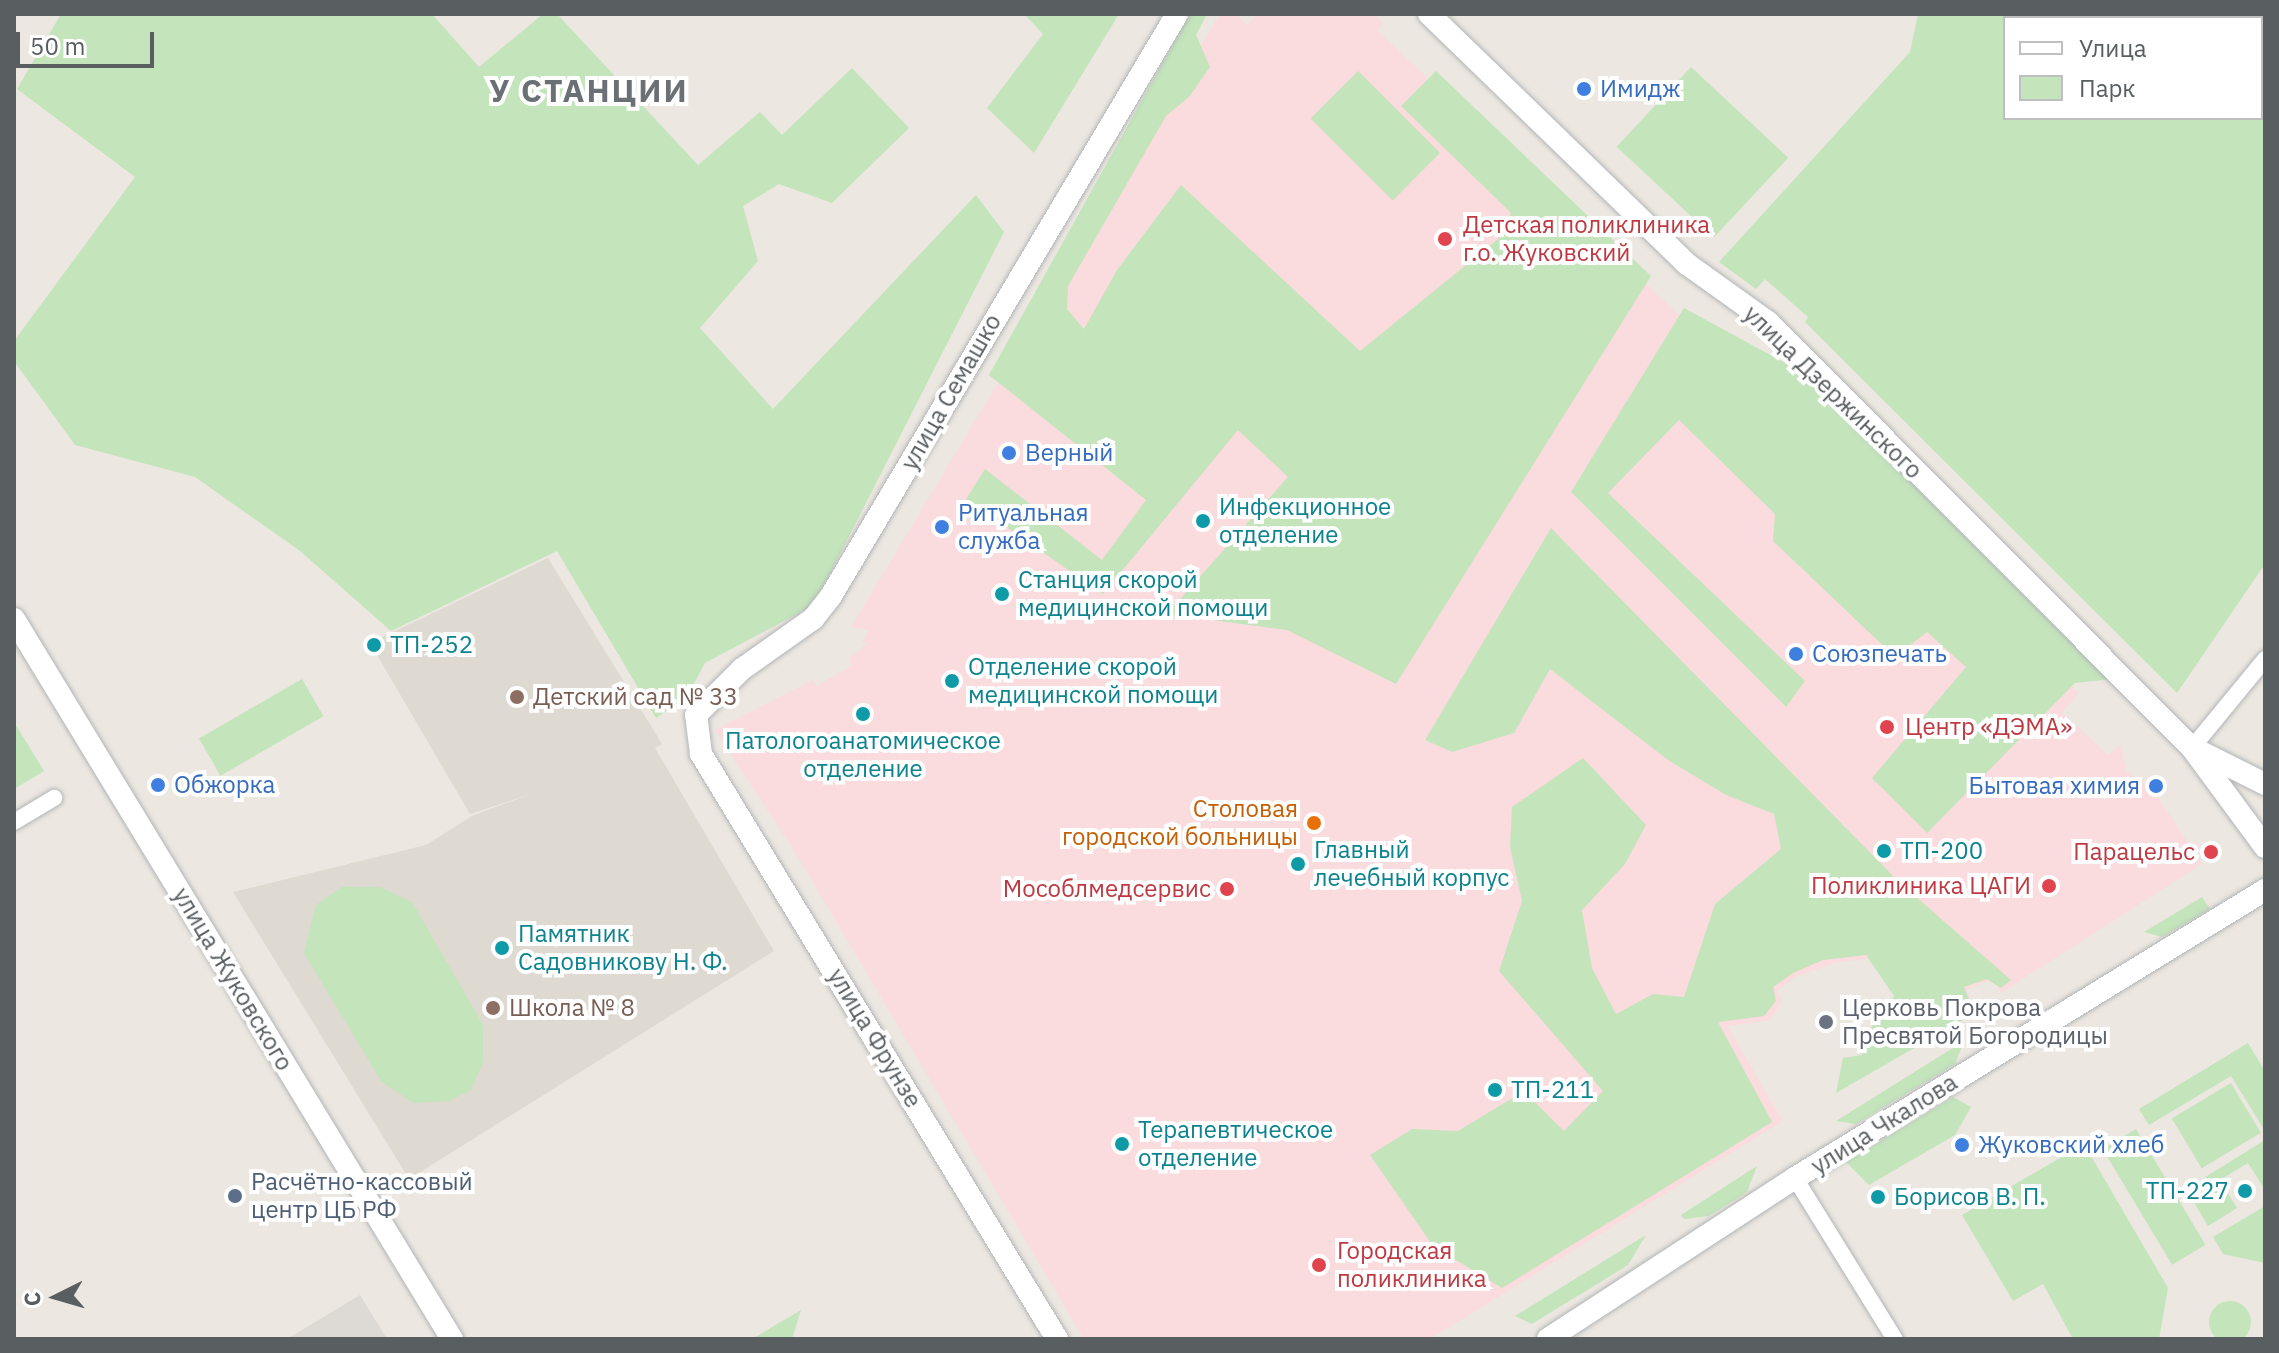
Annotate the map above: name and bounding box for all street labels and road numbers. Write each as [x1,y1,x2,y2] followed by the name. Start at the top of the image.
[1738,299,1928,485] street label: улица Дзержинского
[895,309,1007,475] street label: улица Семашко
[167,882,299,1076] street label: улица Жуковского
[822,963,928,1113] street label: улица Фрунзе
[1806,1068,1962,1180] street label: улица Чкалова

